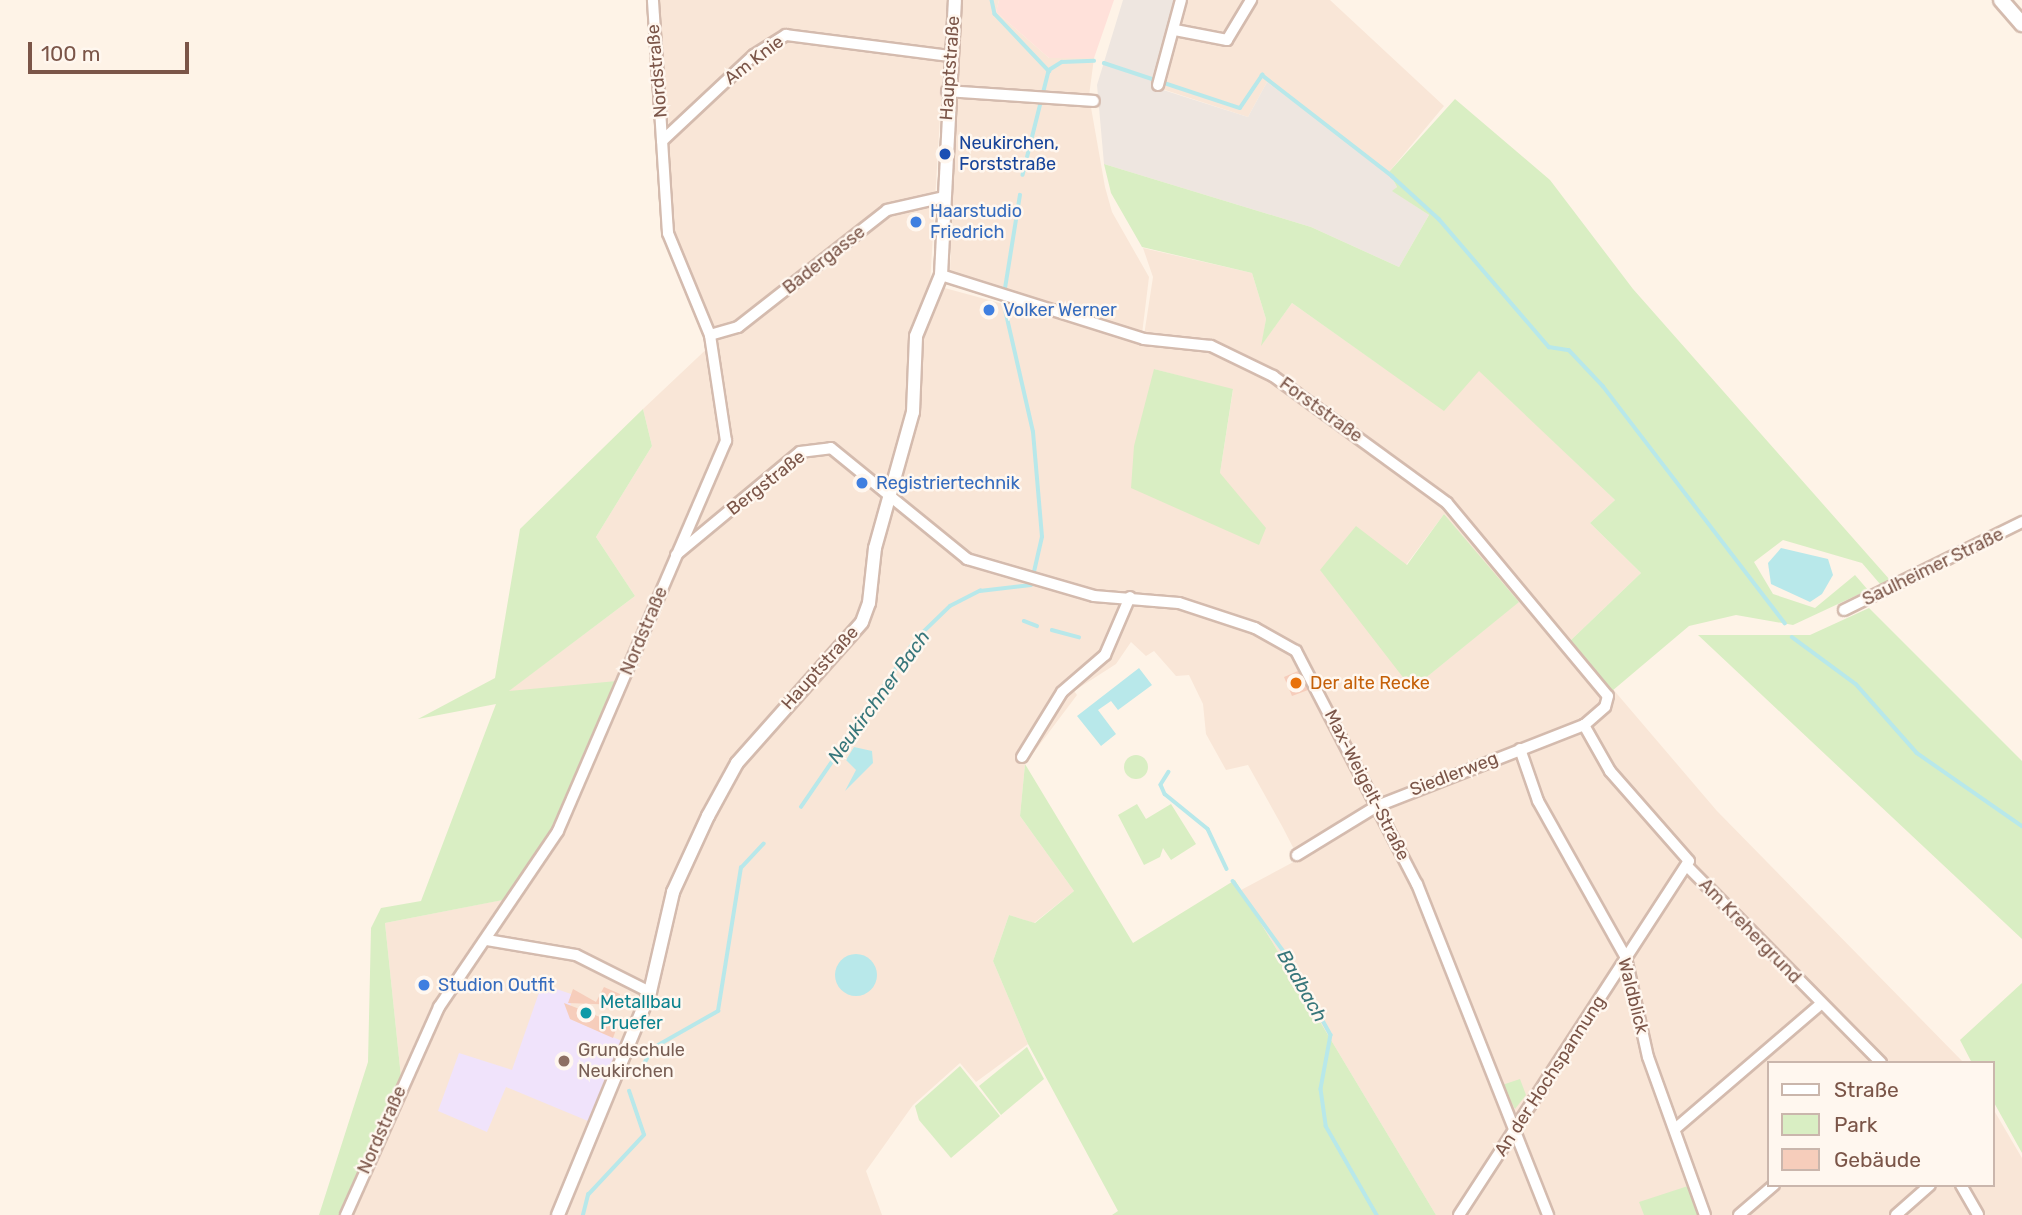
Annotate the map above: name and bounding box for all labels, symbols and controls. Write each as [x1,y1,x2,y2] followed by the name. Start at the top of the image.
[936,15,964,121] street label: Hauptstraße
[642,23,672,119] street label: Nordstraße
[32,28,192,72] scale bar
[720,31,788,89] street label: Am Knie
[41,41,100,66] text: 100 m
[959,133,1059,176] place label: Neukirchen, Forststraße
[937,146,953,162] marker: Neukirchen, Forststraße
[930,201,1022,244] place label: Haarstudio Friedrich
[908,214,924,230] marker: Haarstudio Friedrich
[779,221,869,299] street label: Badergasse
[1003,299,1118,321] place label: Volker Werner
[981,302,997,318] marker: Volker Werner
[1275,373,1367,447] street label: Forststraße
[723,446,809,520] street label: Bergstraße
[876,472,1020,494] place label: Registriertechnik
[854,475,870,491] marker: Registriertechnik
[1859,523,2007,611] street label: Saulheimer Straße
[616,584,672,678] street label: Nordstraße
[777,622,863,714] street label: Hauptstraße
[823,626,935,768] water label: Neukirchner Bach
[1310,672,1430,694] place label: Der alte Recke
[1288,675,1304,691] marker: Der alte Recke
[1320,706,1414,864] street label: Max-Weigelt-Straße
[1407,747,1501,801] street label: Siedlerweg
[1694,874,1806,988] street label: Am Krehergrund
[1272,946,1332,1026] water label: Badbach
[1613,956,1653,1036] street label: Waldblick
[438,974,555,996] place label: Studion Outfit
[416,977,432,993] marker: Studion Outfit
[1490,991,1610,1161] street label: An der Hochspannung
[600,992,682,1034] place label: Metallbau Pruefer
[578,1005,594,1021] marker: Metallbau Pruefer
[578,1040,685,1082] place label: Grundschule Neukirchen
[556,1053,572,1069] marker: Grundschule Neukirchen
[1766,1061,1994,1187] legend
[1834,1077,1899,1102] text: Straße
[353,1083,411,1177] street label: Nordstraße
[1834,1112,1878,1137] text: Park
[1834,1147,1921,1172] text: Gebäude

